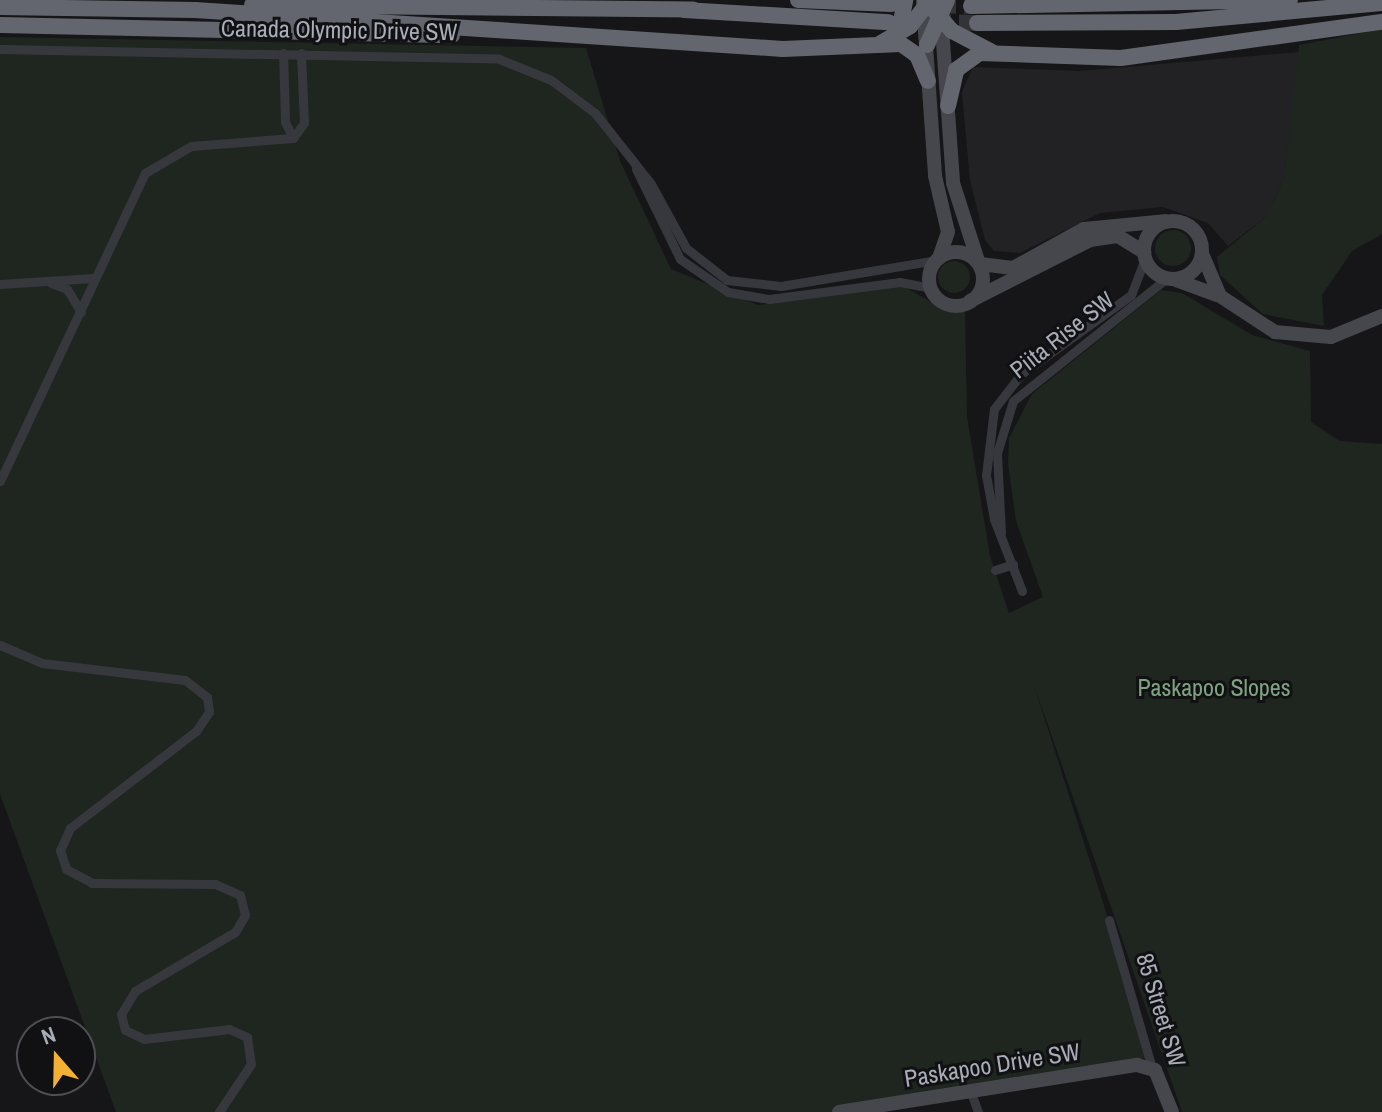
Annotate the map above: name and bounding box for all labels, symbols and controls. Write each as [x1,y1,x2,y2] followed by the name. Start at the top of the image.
[221,14,457,46] street label: Canada Olympic Drive SW
[1004,286,1120,384] street label: Piita Rise SW
[1137,674,1291,702] park label: Paskapoo Slopes
[1130,950,1192,1070] street label: 85 Street SW
[16,1016,96,1096] north arrow
[37,1019,60,1052] text: N
[902,1037,1082,1093] street label: Paskapoo Drive SW

